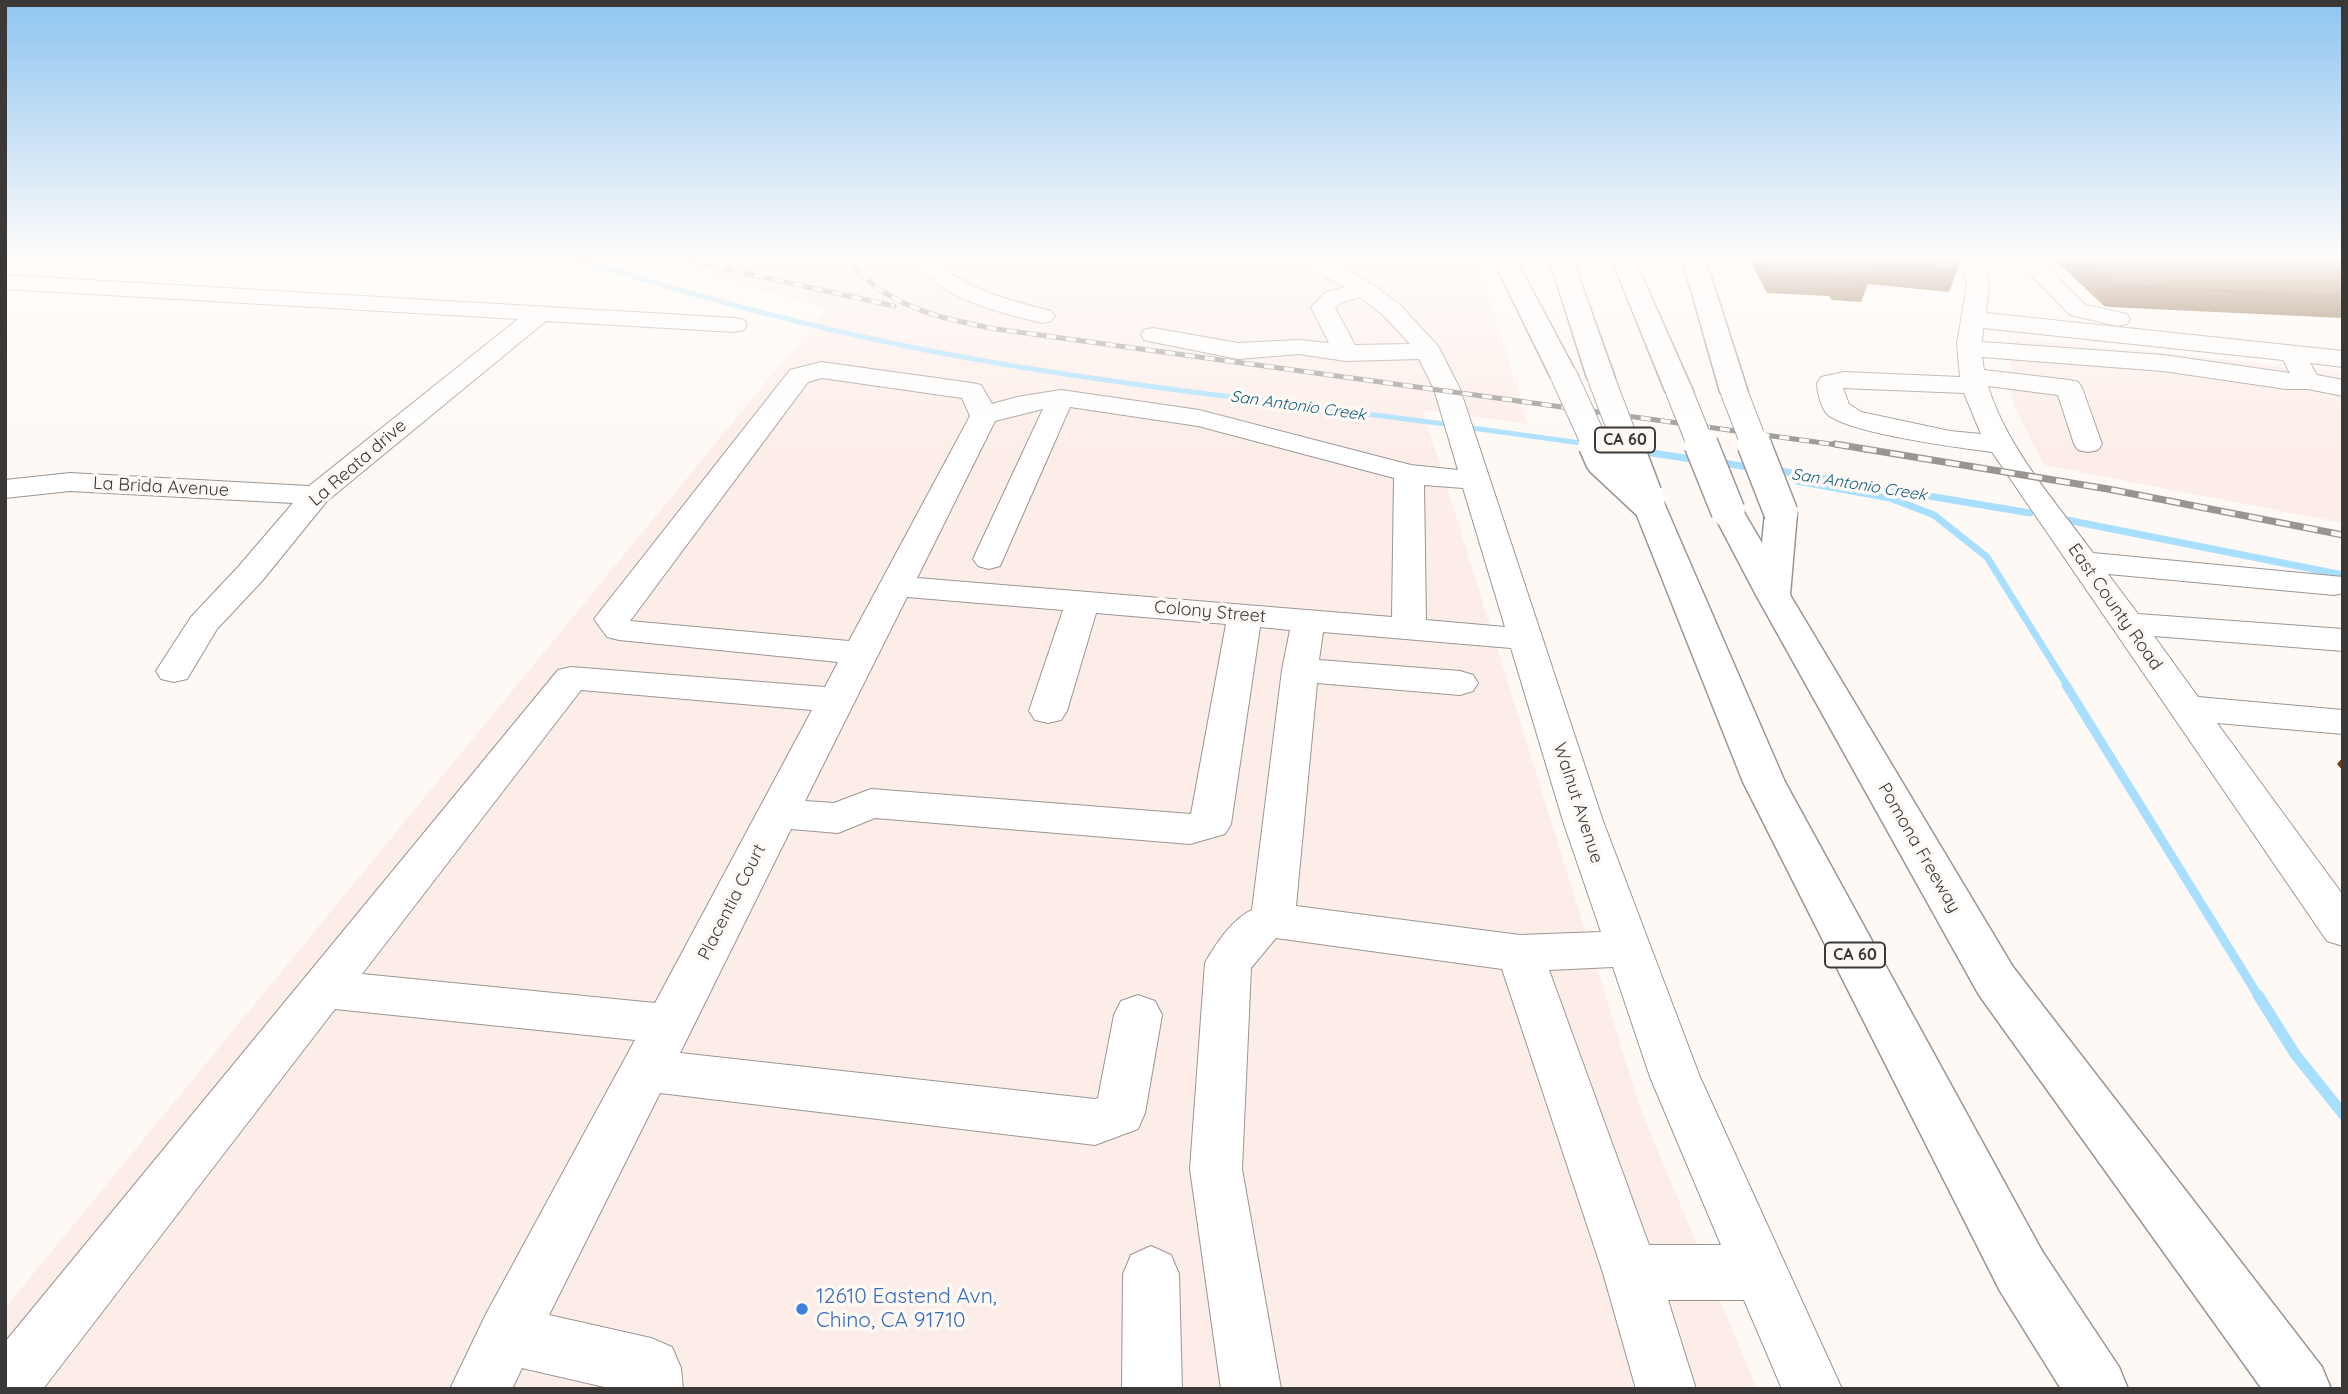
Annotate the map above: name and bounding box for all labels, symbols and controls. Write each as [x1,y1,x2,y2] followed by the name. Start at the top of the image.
[1229,387,1367,425] water label: San Antonio Creek
[305,415,411,511] street label: La Reata drive
[1595,428,1655,452] road number: CA 60
[1790,465,1928,505] water label: San Antonio Creek
[92,473,230,501] street label: La Brida Avenue
[2063,539,2167,675] street label: East County Road
[1153,596,1267,628] street label: Colony Street
[1548,740,1608,866] street label: Walnut Avenue
[1873,779,1965,917] street label: Pomona Freeway
[693,840,771,964] street label: Placentia Court
[1825,942,1885,967] road number: CA 60
[816,1284,997,1334] place label: 12610 Eastend Avn, Chino, CA 91710
[794,1301,810,1317] marker: 12610 Eastend Avn, Chino, CA 91710

